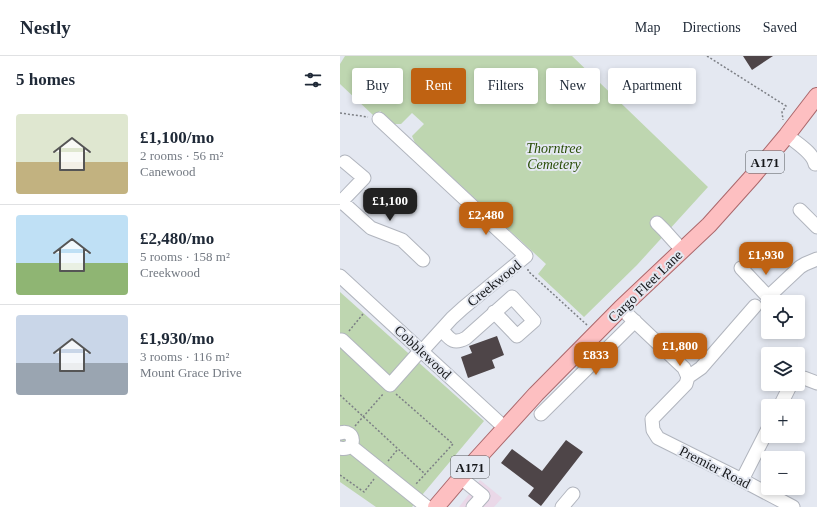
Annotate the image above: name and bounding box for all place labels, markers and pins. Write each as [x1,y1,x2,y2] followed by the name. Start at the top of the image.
[357,188,423,222] pin: £1,100
[453,202,519,236] pin: £2,480
[733,242,799,276] pin: £1,930
[647,333,713,367] pin: £1,800
[572,342,620,376] pin: £833

